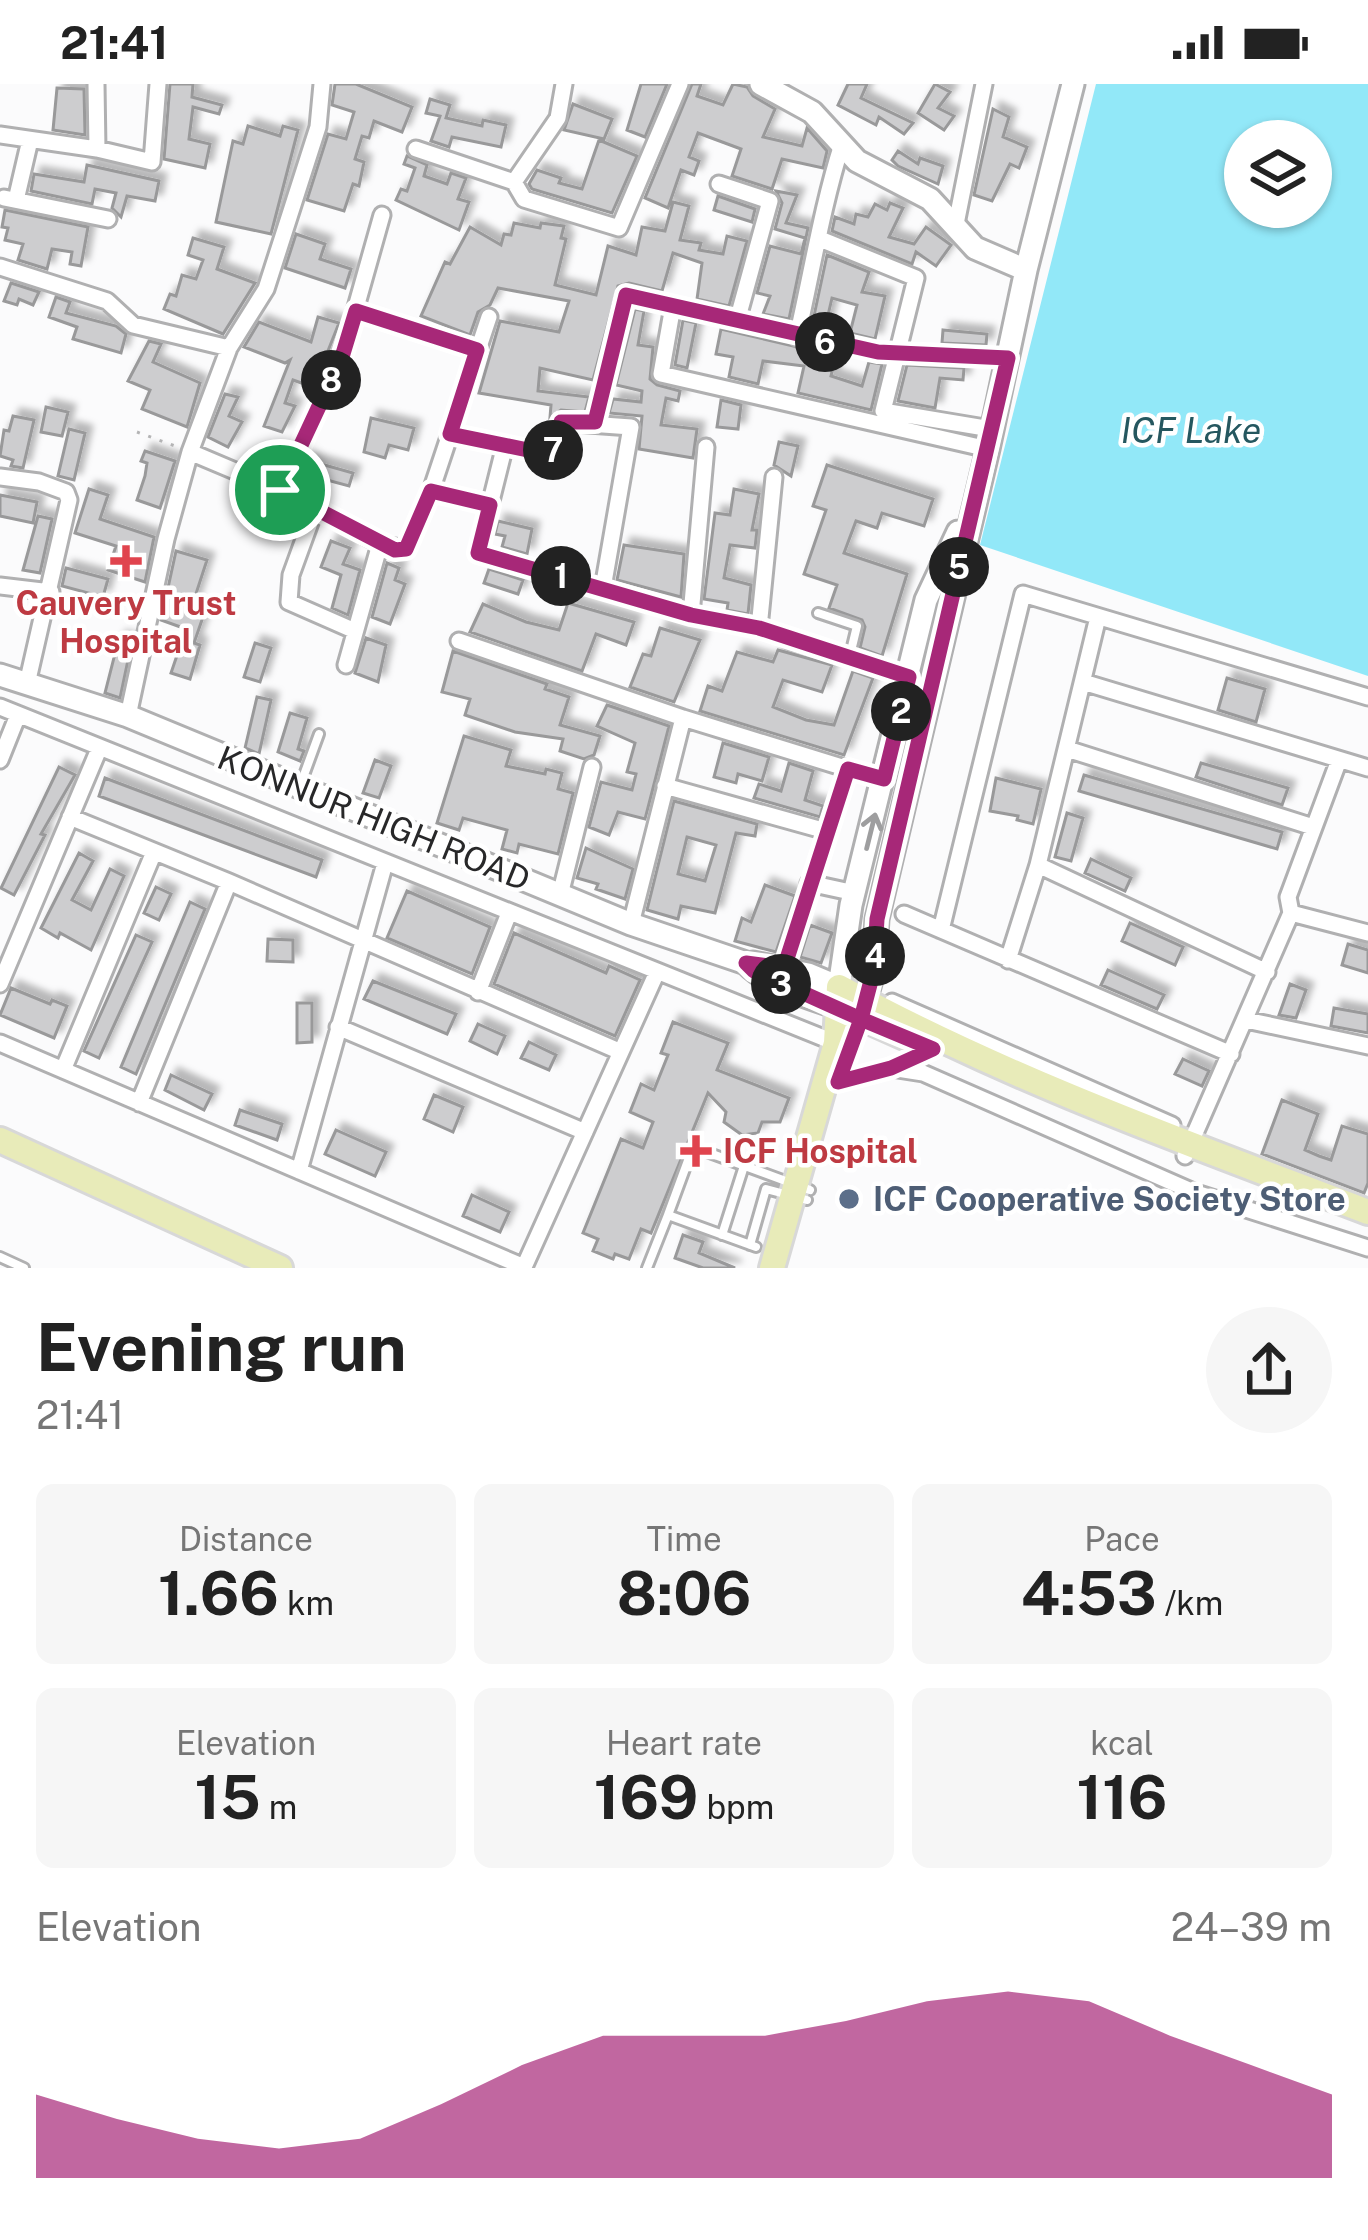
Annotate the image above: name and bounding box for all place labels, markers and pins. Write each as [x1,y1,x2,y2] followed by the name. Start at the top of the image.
[795,312,855,372] pin: 6
[301,350,361,410] pin: 8
[523,420,583,480] pin: 7
[229,439,331,541] pin
[929,537,989,597] pin: 5
[110,545,142,577] marker: Cauvery Trust Hospital
[531,546,591,606] pin: 1
[15,584,237,660] place label: Cauvery Trust Hospital
[871,681,931,741] pin: 2
[845,926,905,986] pin: 4
[751,954,811,1014] pin: 3
[723,1132,918,1170] place label: ICF Hospital
[680,1135,712,1167] marker: ICF Hospital
[873,1180,1346,1218] place label: ICF Cooperative Society Store
[836,1186,862,1212] marker: ICF Cooperative Society Store

